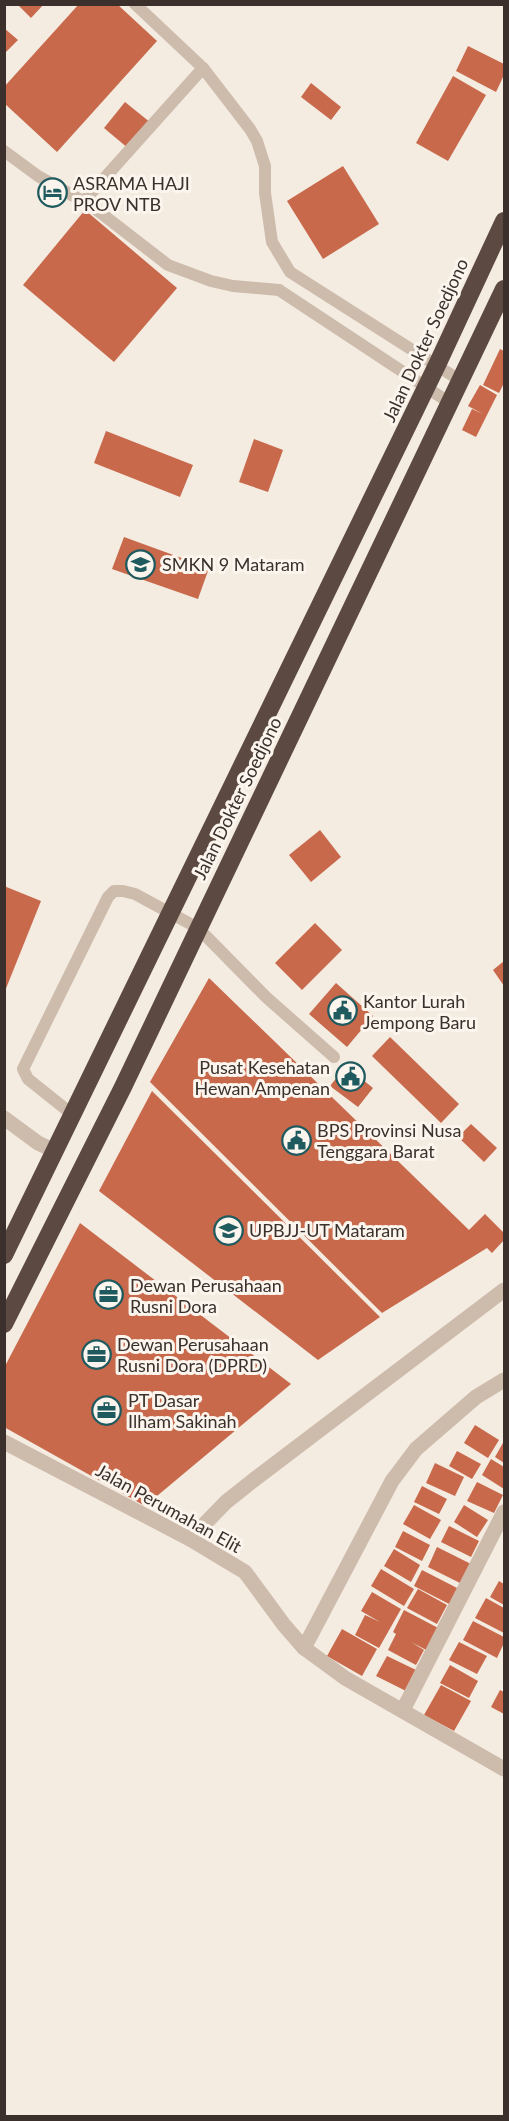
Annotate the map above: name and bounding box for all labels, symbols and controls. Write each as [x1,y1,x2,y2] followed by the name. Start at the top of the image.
[73,172,190,215] place label: ASRAMA HAJI PROV NTB
[36,177,68,209] hotel icon: ASRAMA HAJI PROV NTB
[377,255,473,425] street label: Jalan Dokter Soedjono
[125,548,157,580] school or university icon: SMKN 9 Mataram
[162,553,305,575] place label: SMKN 9 Mataram
[188,713,286,883] street label: Jalan Dokter Soedjono
[363,990,476,1033] place label: Kantor Lurah Jempong Baru
[326,995,358,1027] public building icon: Kantor Lurah Jempong Baru
[195,1056,330,1099] place label: Pusat Kesehatan Hewan Ampenan
[335,1061,367,1093] public building icon: Pusat Kesehatan Hewan Ampenan
[317,1119,461,1162] place label: BPS Provinsi Nusa Tenggara Barat
[280,1124,312,1156] public building icon: BPS Provinsi Nusa Tenggara Barat
[212,1214,244,1246] school or university icon: UPBJJ-UT Mataram
[249,1219,405,1241] place label: UPBJJ-UT Mataram
[130,1274,282,1317] place label: Dewan Perusahaan Rusni Dora
[93,1279,125,1311] office icon: Dewan Perusahaan Rusni Dora
[117,1333,269,1376] place label: Dewan Perusahaan Rusni Dora (DPRD)
[80,1338,112,1370] office icon: Dewan Perusahaan Rusni Dora (DPRD)
[128,1389,237,1432] place label: PT Dasar Ilham Sakinah
[91,1394,123,1426] office icon: PT Dasar Ilham Sakinah
[92,1459,246,1557] street label: Jalan Perumahan Elit

